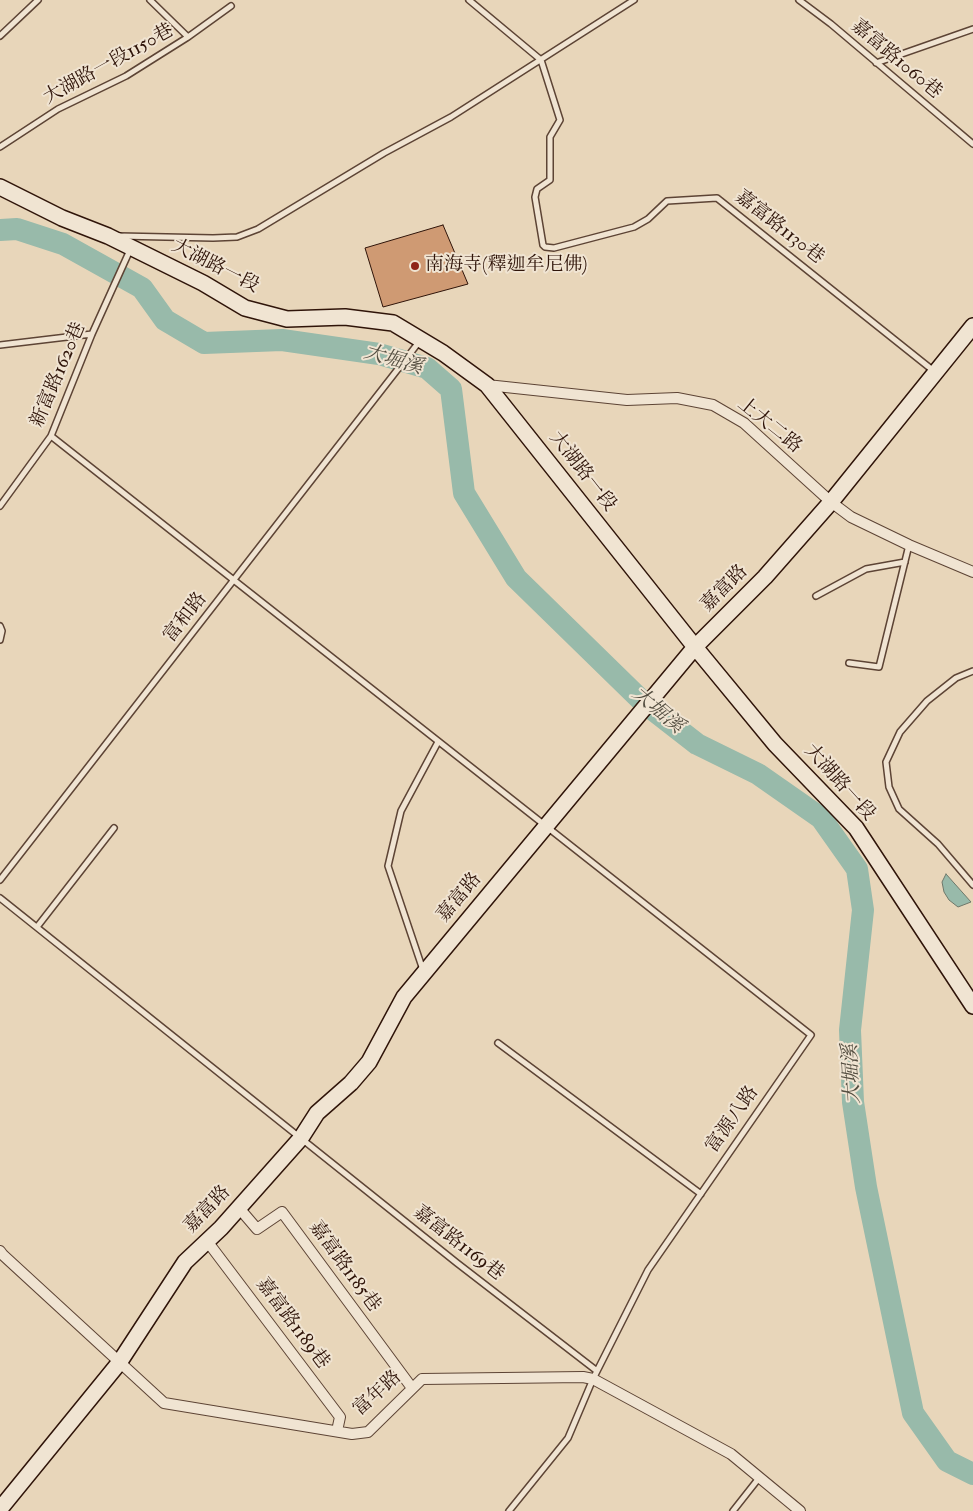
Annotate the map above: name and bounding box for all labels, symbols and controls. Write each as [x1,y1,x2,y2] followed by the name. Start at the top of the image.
[846,15,946,105] street label: 嘉富路1060巷
[40,20,178,110] street label: 大湖路一段1150巷
[730,186,828,270] street label: 嘉富路1130巷
[168,235,262,299] street label: 大湖路一段
[425,255,587,277] place label: 南海寺(釋迦牟尼佛)
[409,260,421,272] marker: 南海寺(釋迦牟尼佛)
[27,319,91,431] street label: 新富路1620巷
[361,341,425,381] water label: 大堀溪
[732,393,806,459] street label: 上大二路
[544,428,620,516] street label: 大湖路一段
[697,561,753,617] street label: 嘉富路
[159,589,213,647] street label: 富和路
[626,683,688,739] water label: 大堀溪
[799,740,879,826] street label: 大湖路一段
[433,869,487,927] street label: 嘉富路
[839,1043,867,1105] water label: 大堀溪
[702,1082,764,1158] street label: 富源八路
[180,1182,236,1238] street label: 嘉富路
[408,1202,508,1286] street label: 嘉富路1169巷
[303,1217,385,1317] street label: 嘉富路1185巷
[250,1274,334,1374] street label: 嘉富路1189巷
[349,1366,407,1422] street label: 富年路

